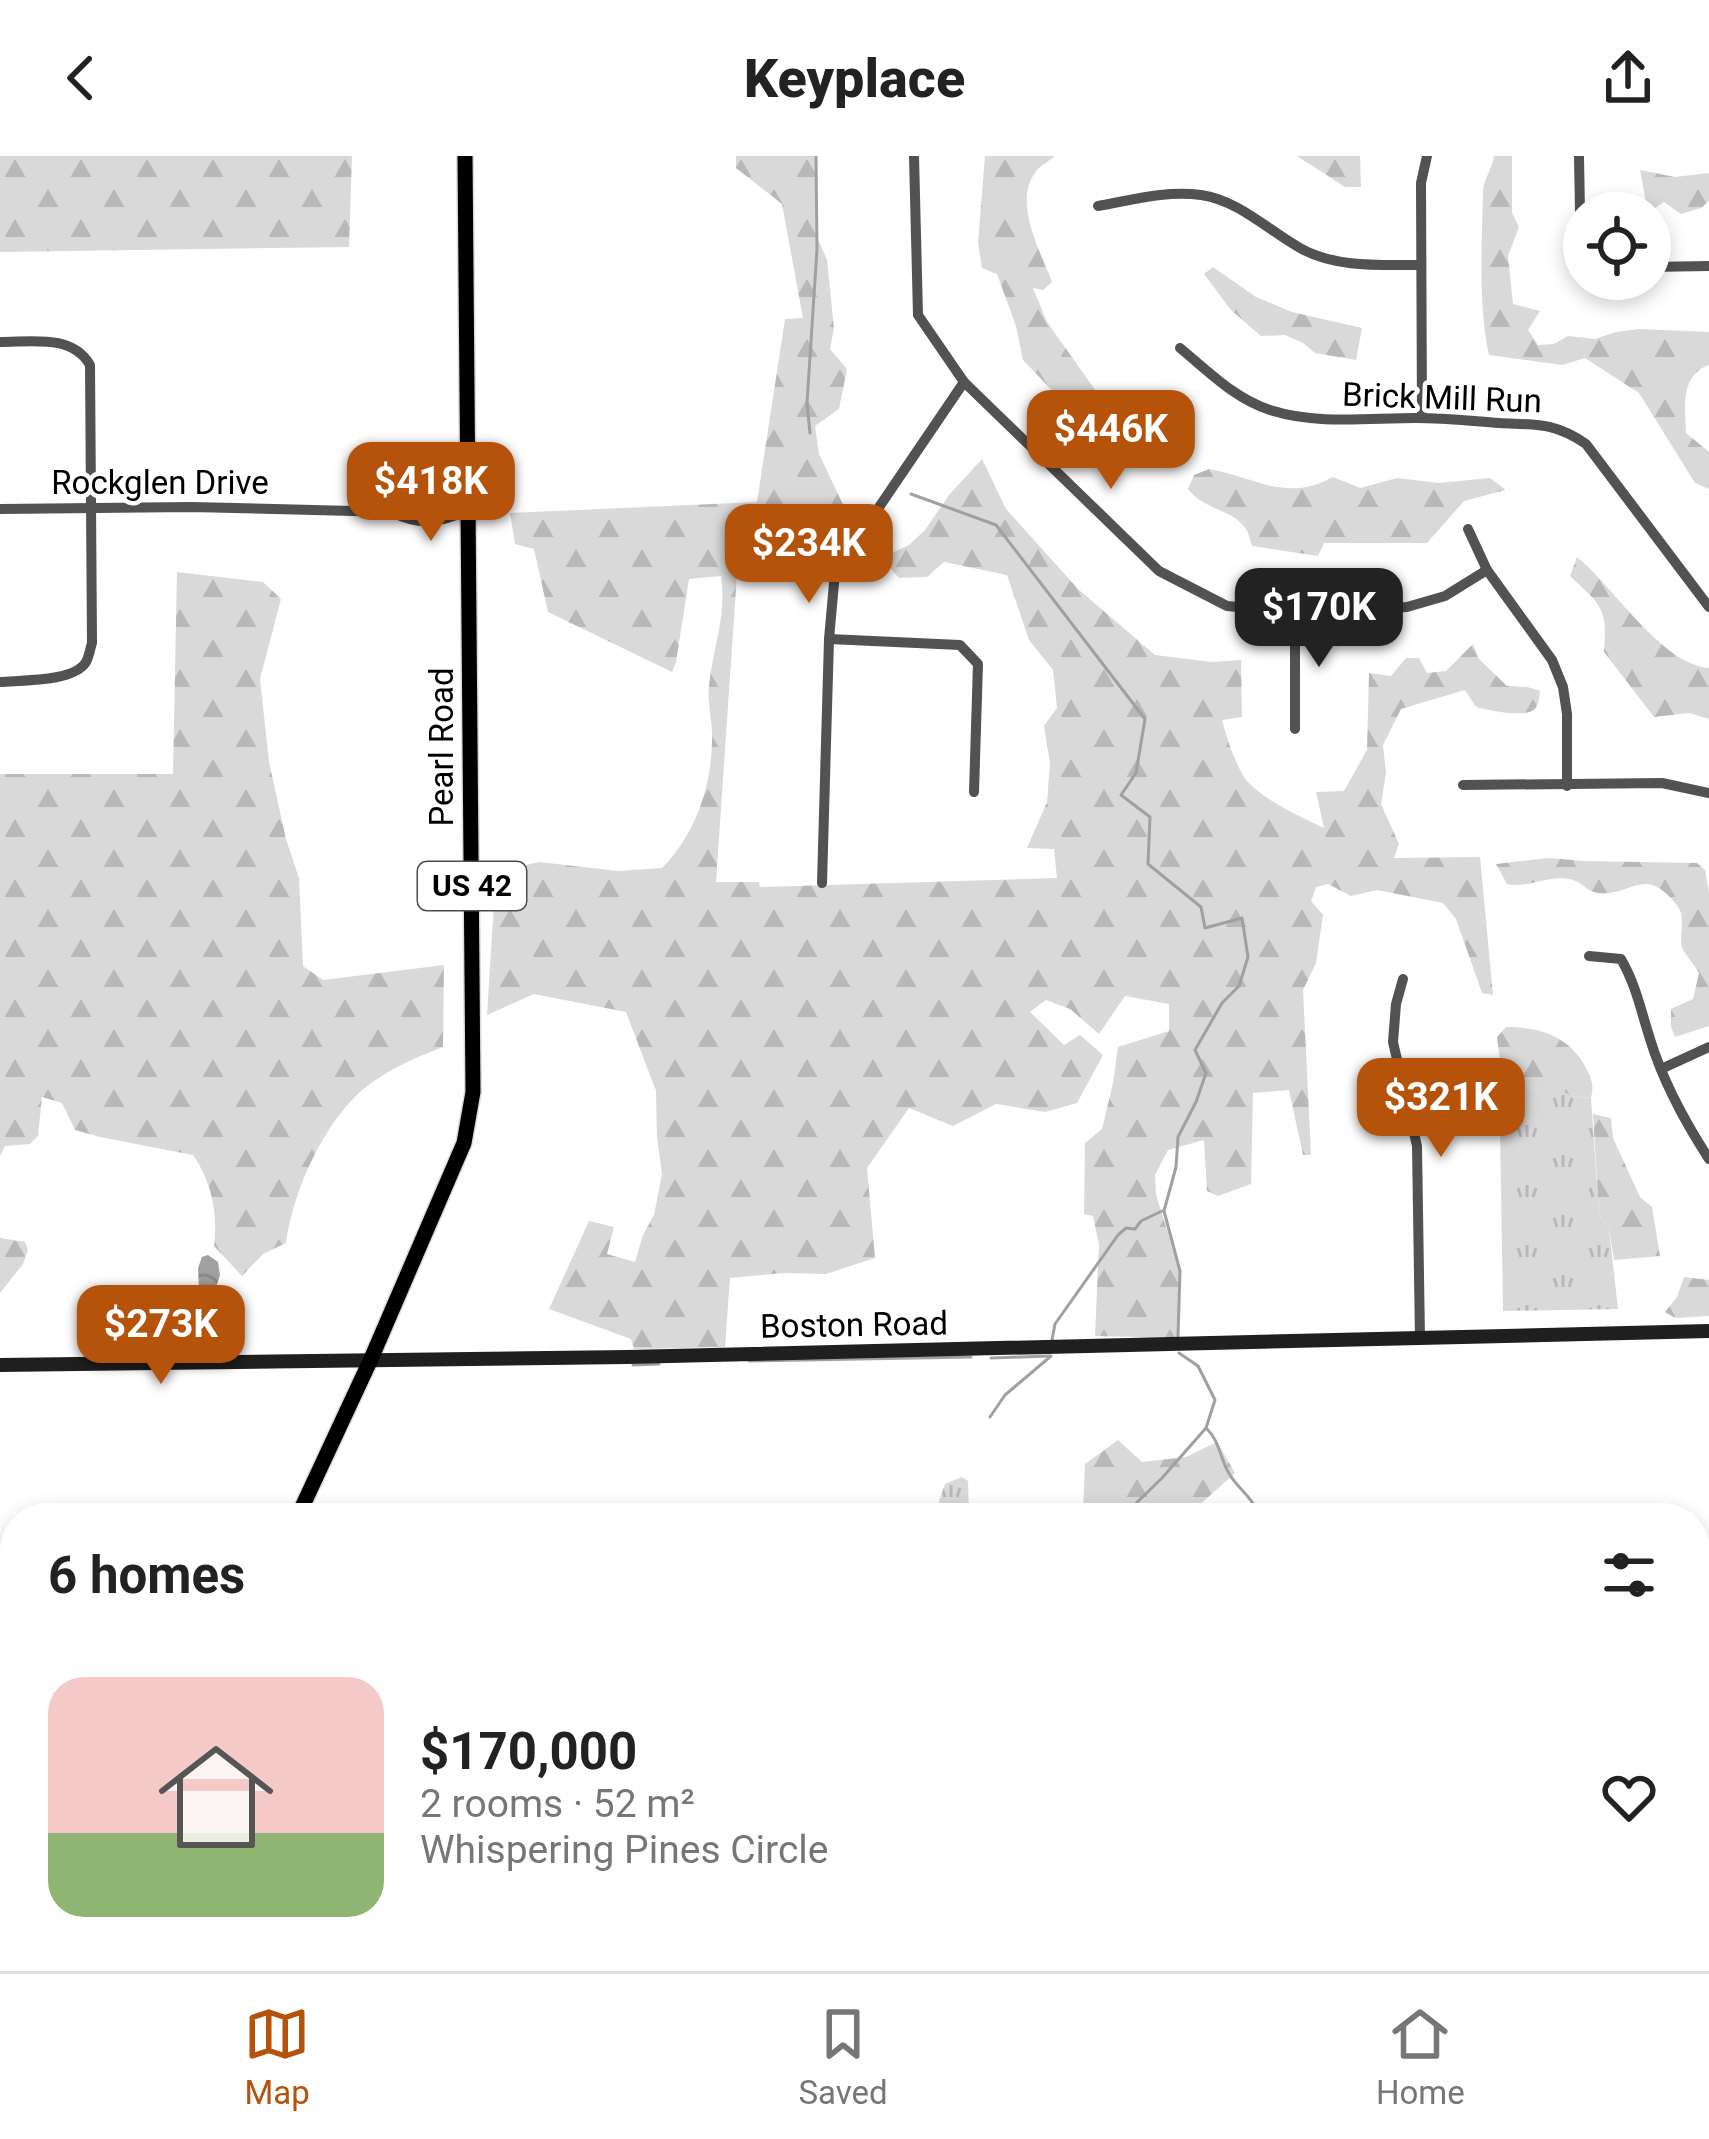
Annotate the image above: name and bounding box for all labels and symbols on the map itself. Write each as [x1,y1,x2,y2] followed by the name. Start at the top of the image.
[1341,375,1542,420] street label: Brick Mill Run
[1027,390,1195,492] pin: $446K
[347,442,515,544] pin: $418K
[51,463,269,502] street label: Rockglen Drive
[725,504,893,606] pin: $234K
[1235,568,1403,670] pin: $170K
[422,667,461,827] street label: Pearl Road
[418,862,526,910] road number: US 42
[1357,1058,1525,1160] pin: $321K
[77,1285,245,1387] pin: $273K
[760,1303,948,1346] street label: Boston Road

